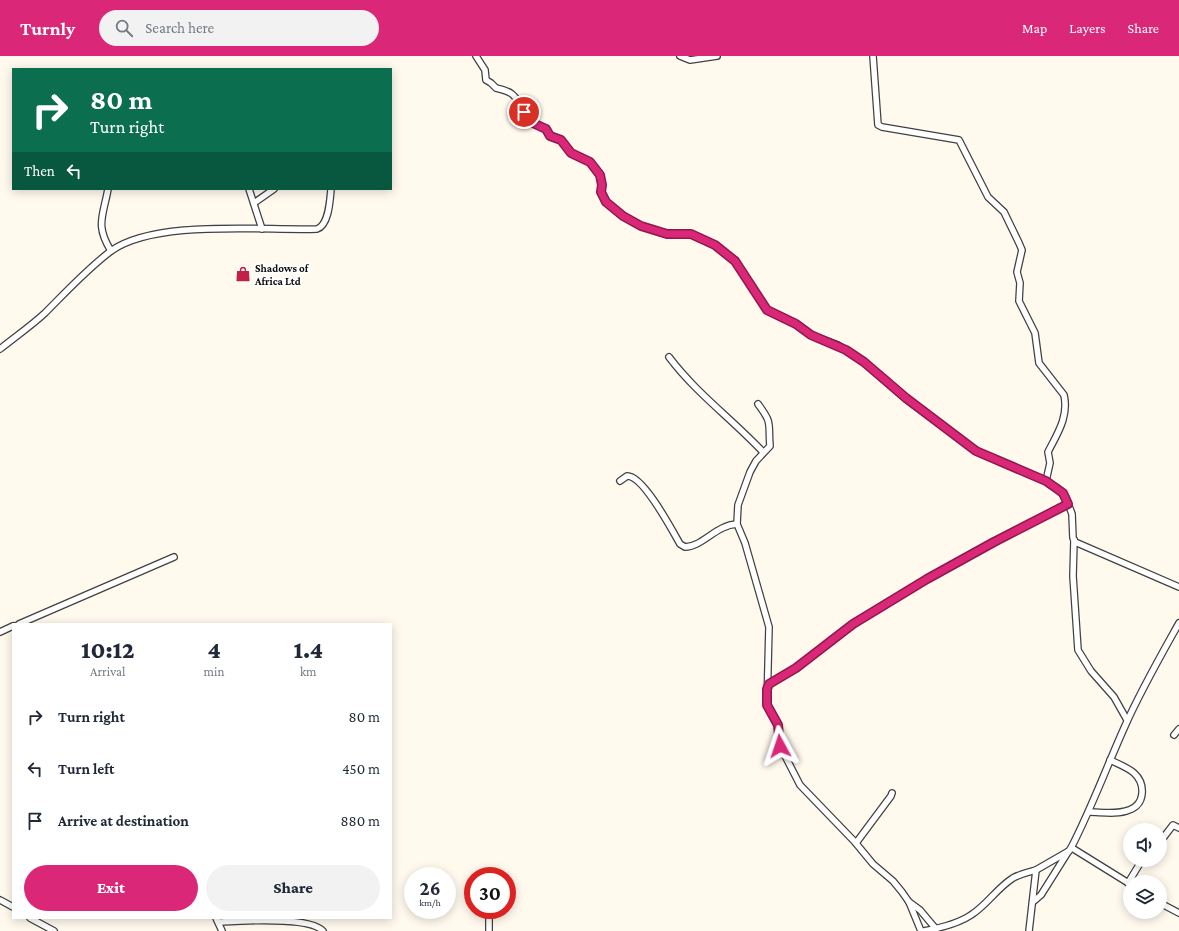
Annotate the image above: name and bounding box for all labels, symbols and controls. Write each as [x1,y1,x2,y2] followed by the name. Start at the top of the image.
[99,10,379,46] search box
[113,17,135,39] icon: search
[20,18,75,39] text: Turnly
[145,20,214,36] text: Search here
[1022,20,1047,36] text: Map
[1069,20,1106,36] text: Layers
[1128,20,1159,36] text: Share
[24,84,76,136] icon: right
[90,84,152,115] text: 80 m
[507,95,541,129] pin
[513,101,535,123] icon: arrive
[90,117,164,137] text: Turn right
[63,160,85,182] icon: left
[24,163,55,179] text: Then
[254,262,310,287] place label: Shadows of Africa Ltd
[234,265,252,283] shop icon: Shadows of Africa Ltd
[81,636,135,663] text: 10:12
[207,636,221,663] text: 4
[294,636,323,663] text: 1.4
[90,664,125,679] text: Arrival
[204,664,224,679] text: min
[300,664,317,679] text: km
[24,706,46,728] icon: right
[58,709,125,725] text: Turn right
[349,709,380,725] text: 80 m
[759,725,801,767] position arrow
[24,758,46,780] icon: left
[58,761,114,777] text: Turn left
[342,761,380,777] text: 450 m
[24,810,46,832] icon: arrive
[58,813,189,829] text: Arrive at destination
[341,813,380,829] text: 880 m
[1123,823,1167,919] map controls
[1123,823,1167,867] button: sound
[24,865,198,911] button: Exit
[206,865,380,911] button: Share
[464,867,516,919] speed limit sign: 30
[1123,875,1167,919] button: layers
[419,877,441,899] text: 26
[419,897,441,908] text: km/h

